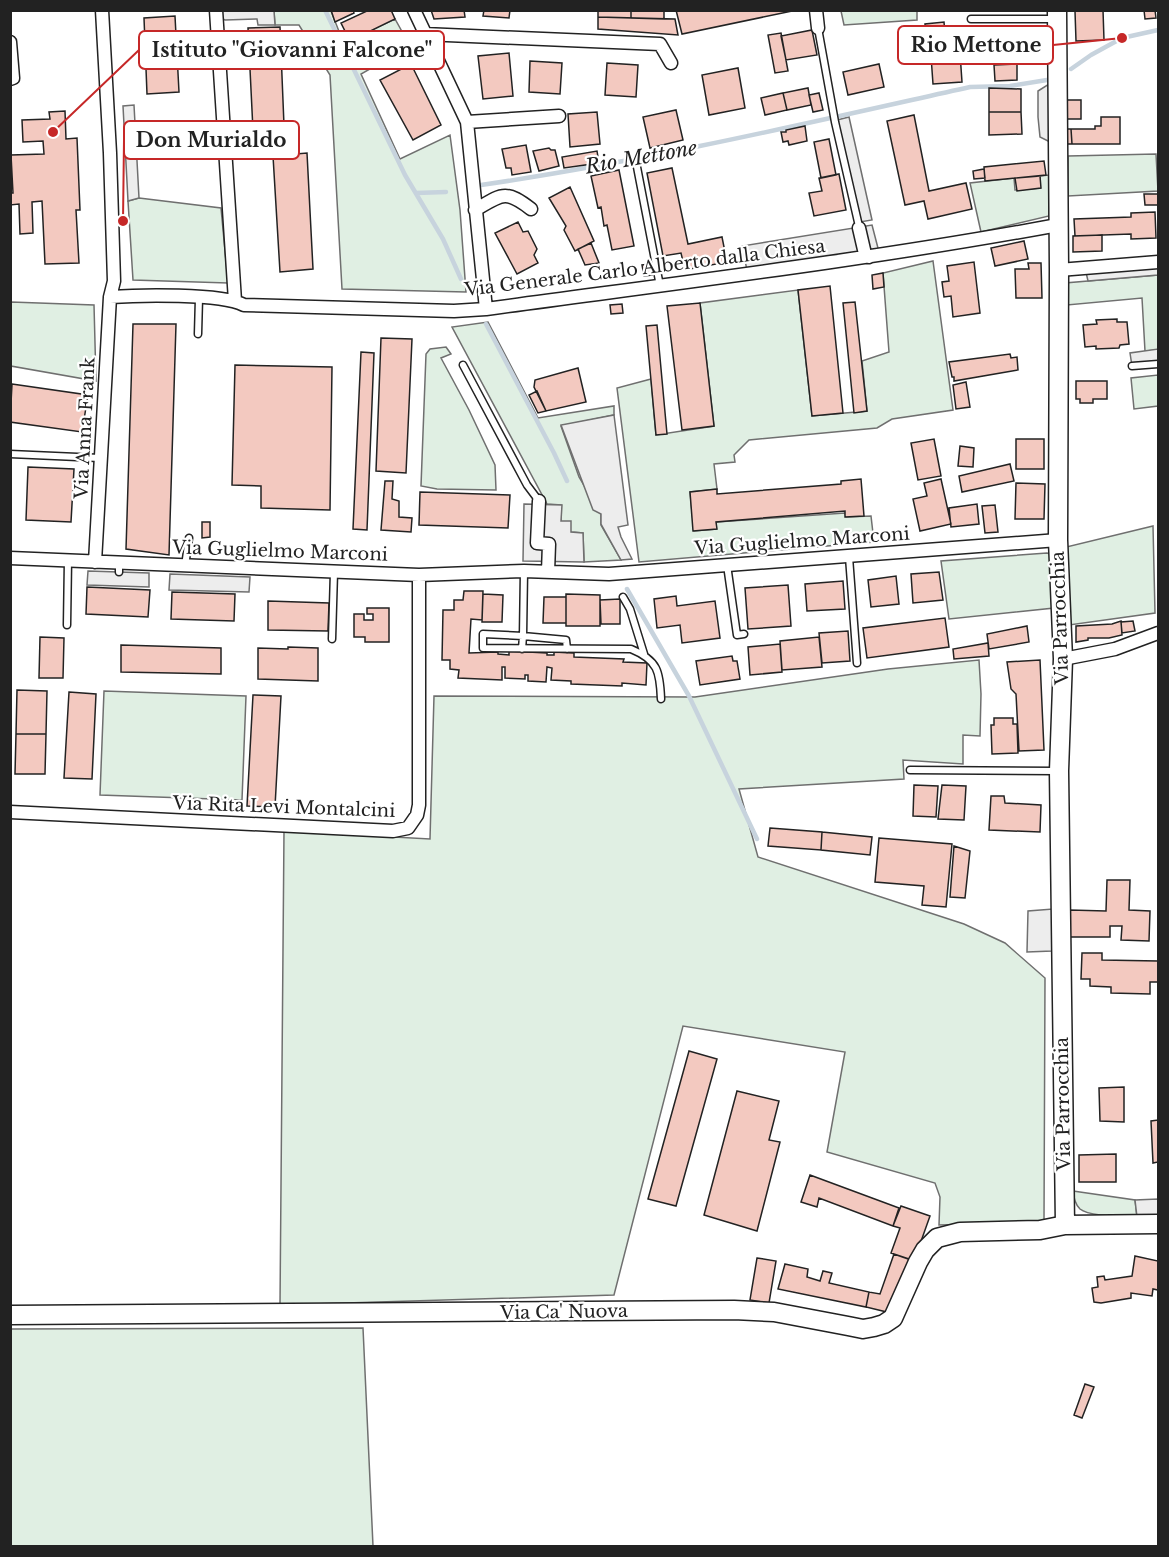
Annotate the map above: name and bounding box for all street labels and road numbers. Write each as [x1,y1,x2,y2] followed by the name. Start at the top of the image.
[463,235,827,301] street label: Via Generale Carlo Alberto dalla Chiesa
[70,357,100,500] street label: Via Anna Frank
[693,522,910,560] street label: Via Guglielmo Marconi
[171,536,388,566] street label: Via Guglielmo Marconi
[1047,551,1073,686] street label: Via Parrocchia
[171,792,396,822] street label: Via Rita Levi Montalcini
[1051,1037,1075,1172] street label: Via Parrocchia
[499,1300,628,1324] street label: Via Ca' Nuova

